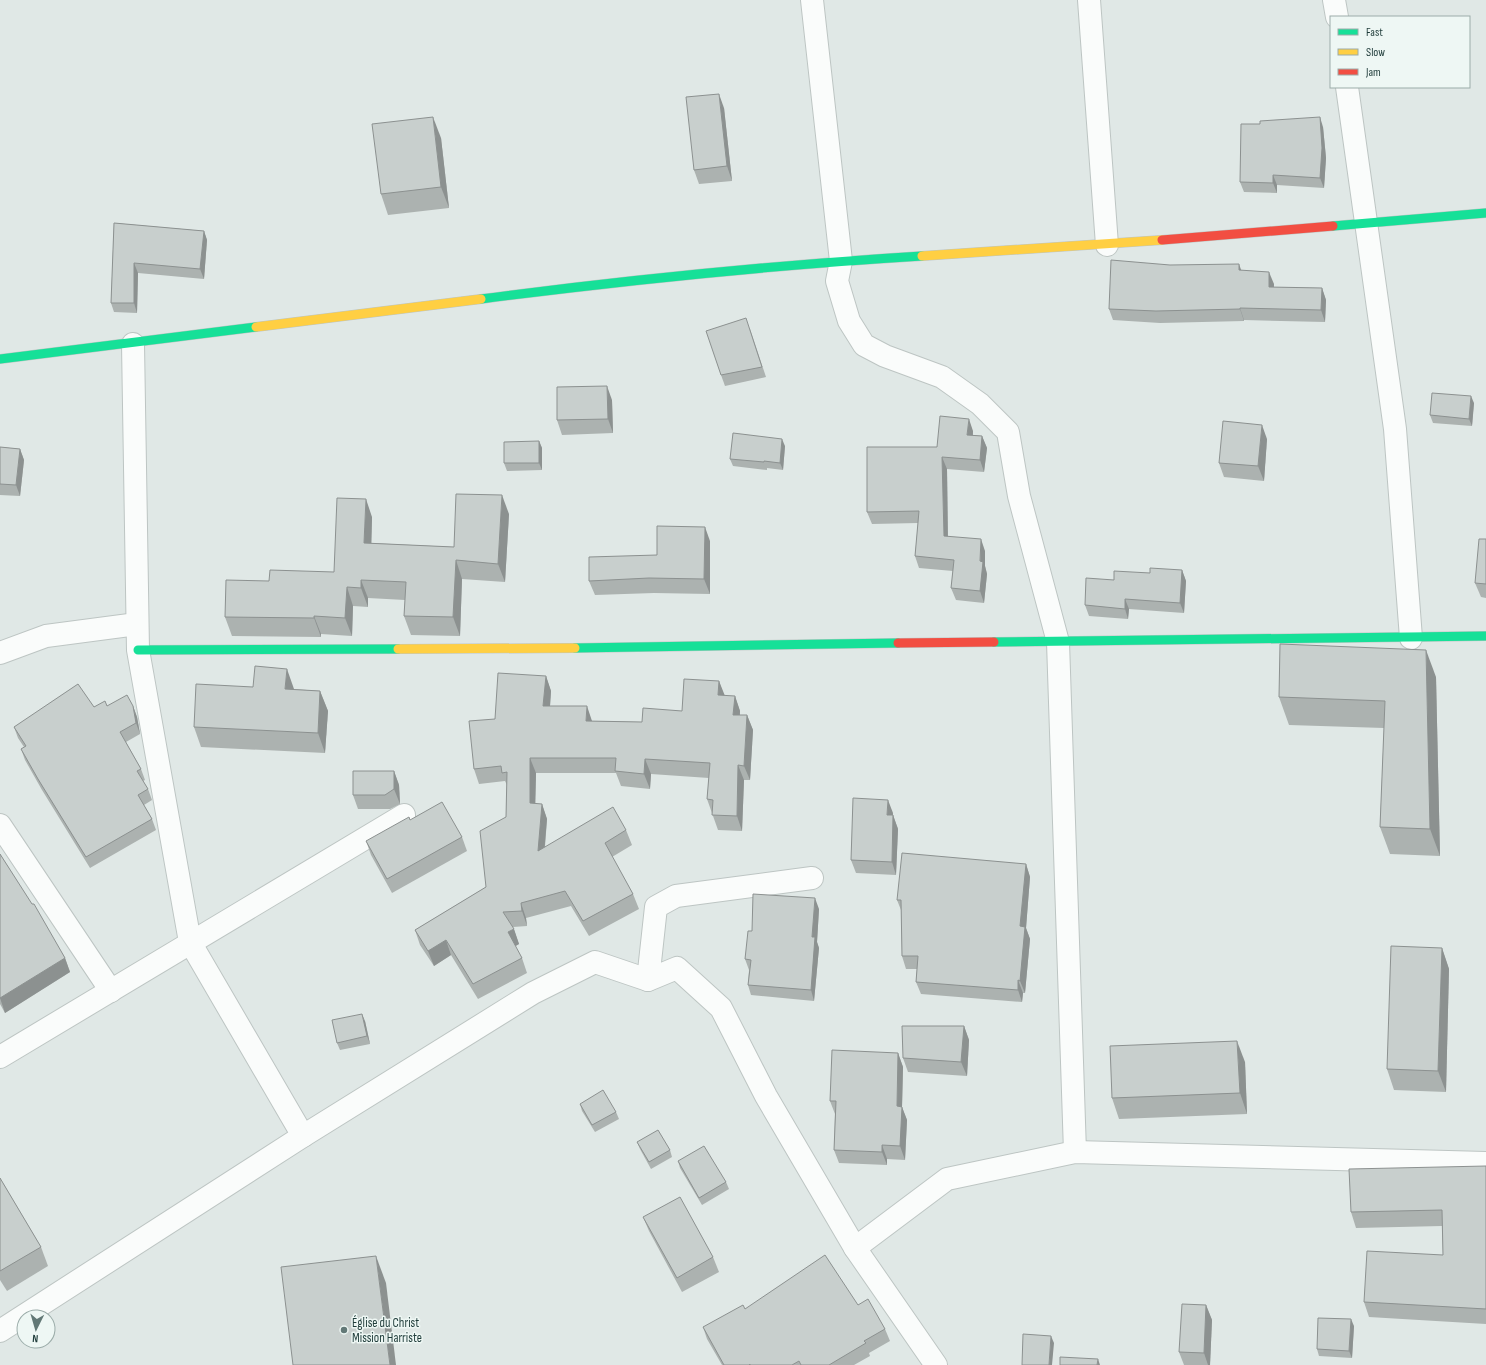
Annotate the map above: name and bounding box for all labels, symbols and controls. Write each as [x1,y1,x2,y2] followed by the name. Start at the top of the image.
[1330,16,1470,88] legend
[1366,25,1383,40] text: Fast
[1366,45,1385,60] text: Slow
[1365,65,1381,80] text: Jam
[16,1309,56,1349] north arrow
[352,1315,422,1346] place label: Église du Christ Mission Harriste
[339,1325,349,1335] marker: Église du Christ Mission Harriste
[32,1332,39,1345] text: N

